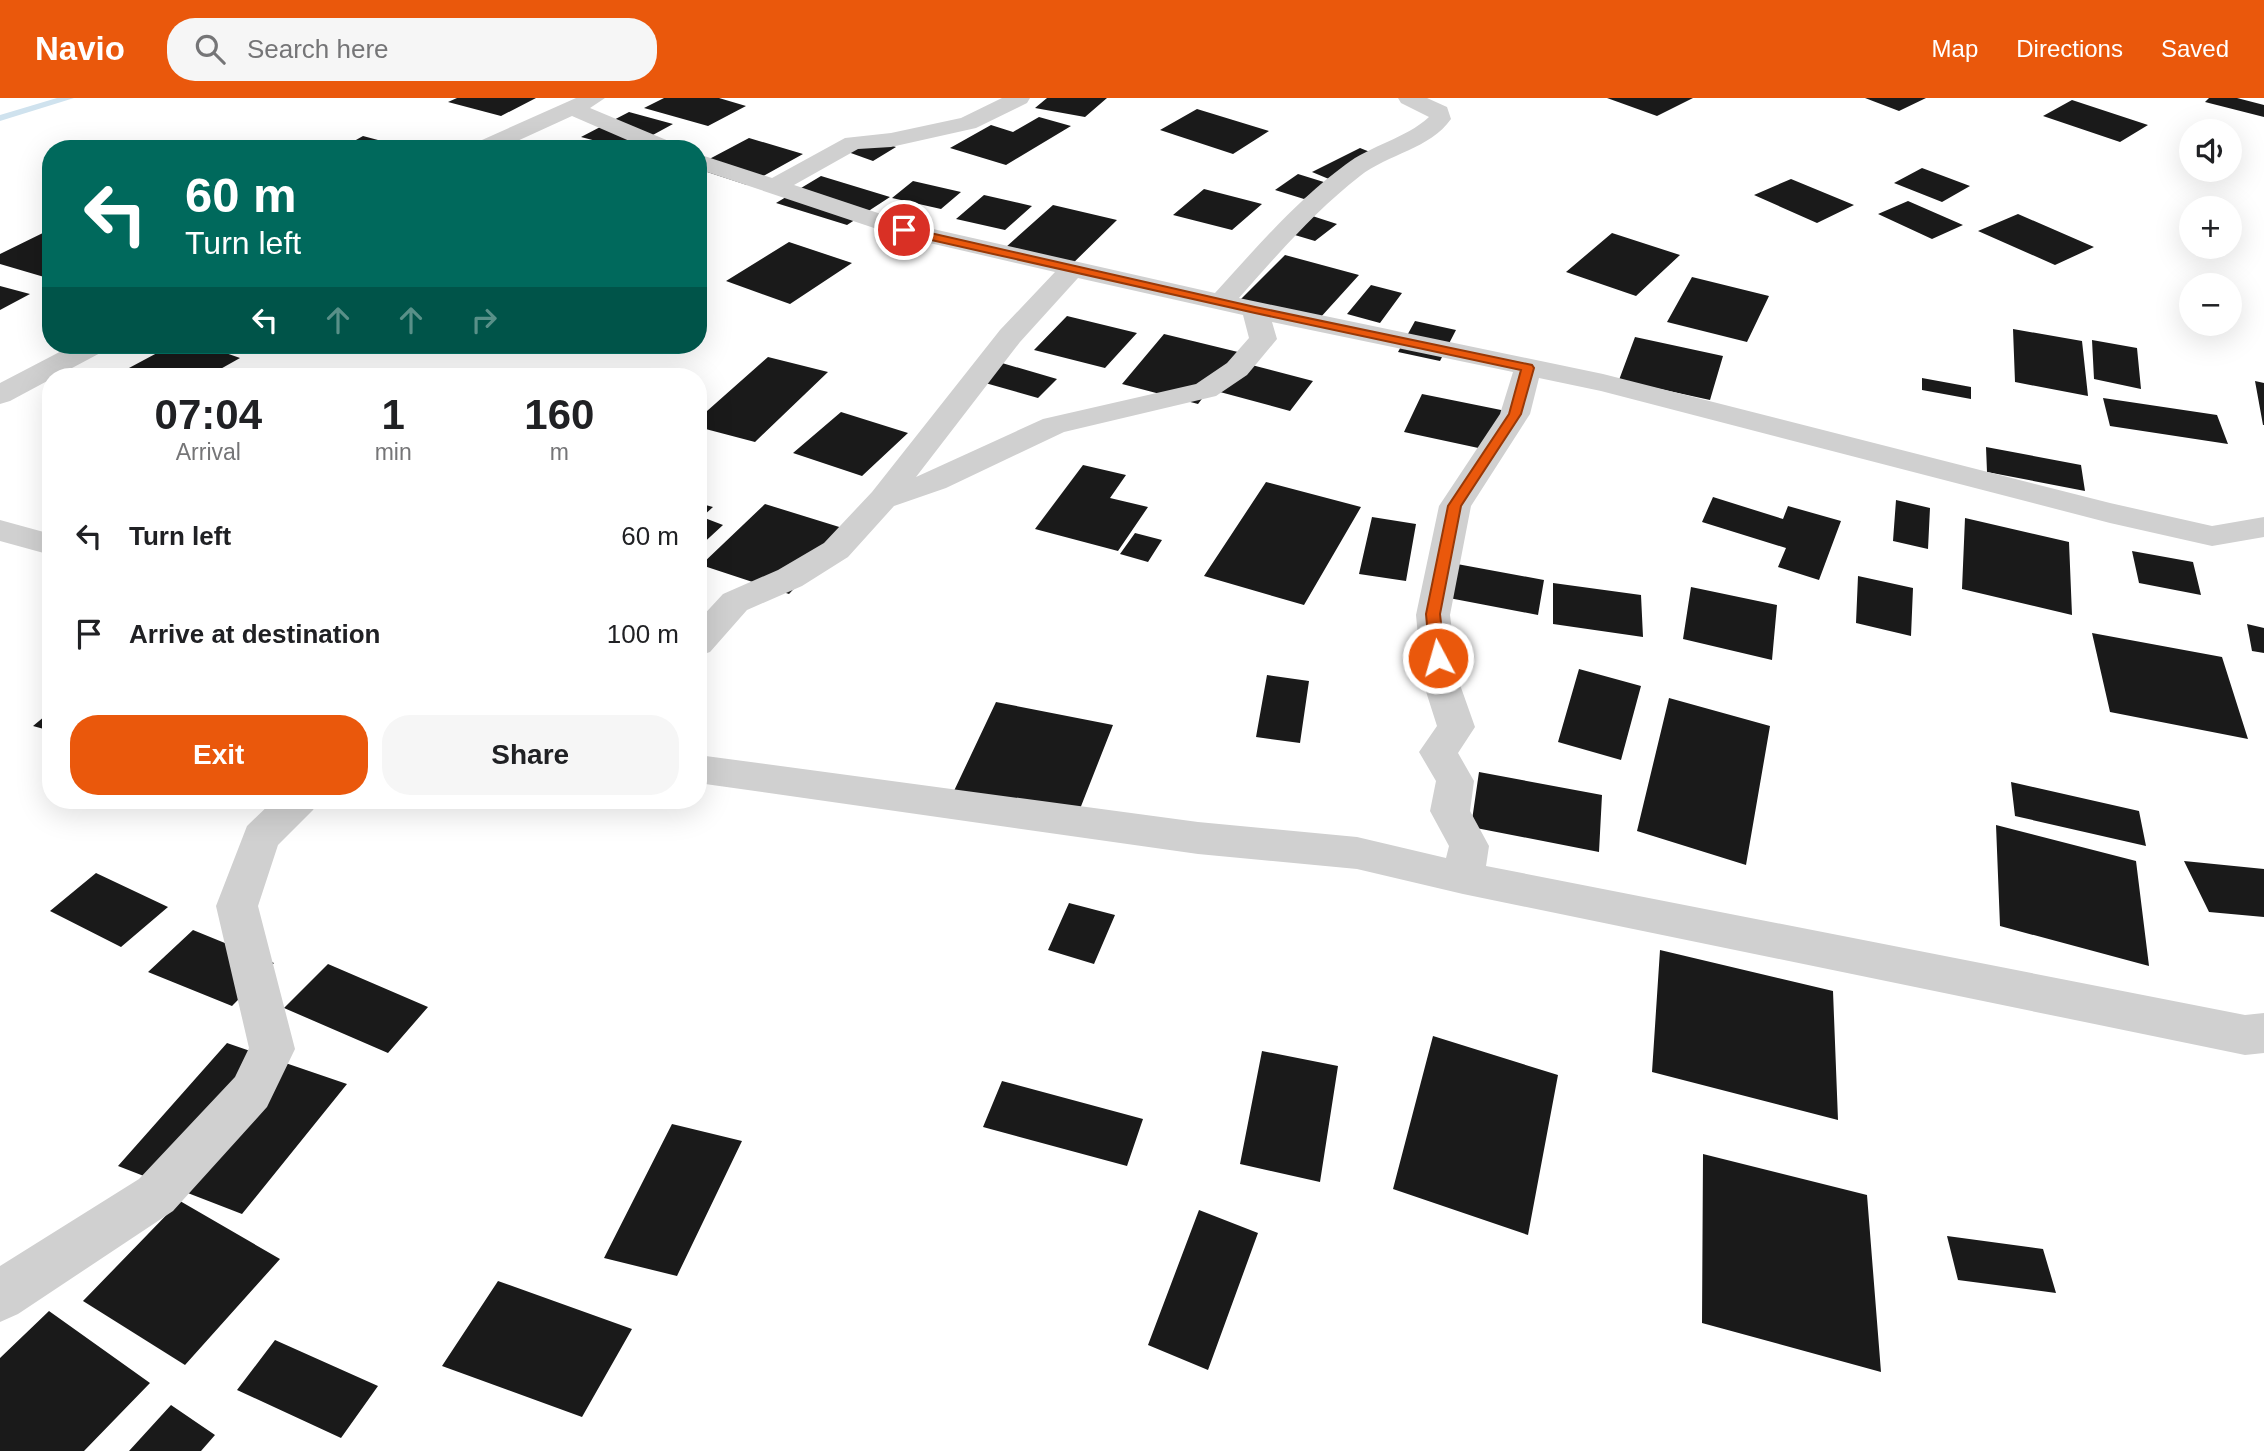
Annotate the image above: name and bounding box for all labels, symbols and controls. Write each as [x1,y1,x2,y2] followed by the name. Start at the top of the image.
[167,18,657,81] search box
[35,30,125,67] text: Navio
[191,30,229,68] icon: search
[247,34,389,64] text: Search here
[1932,35,1978,62] text: Map
[2016,35,2123,62] text: Directions
[2161,35,2229,62] text: Saved
[2179,119,2242,336] map controls
[2179,119,2242,182] button: sound
[70,168,161,259] icon: left
[185,168,297,222] text: 60 m
[2179,196,2242,259] button: +
[874,200,934,260] pin
[885,211,923,249] icon: arrive
[185,225,301,261] text: Turn left
[2179,273,2242,336] button: −
[246,301,284,339] icon: left
[319,301,357,339] icon: ahead
[392,301,430,339] icon: ahead
[465,301,503,339] icon: right
[155,391,262,438] text: 07:04
[381,391,405,438] text: 1
[524,391,594,438] text: 160
[176,439,241,465] text: Arrival
[375,439,412,465] text: min
[550,439,569,465] text: m
[70,517,108,555] icon: left
[129,521,231,551] text: Turn left
[621,521,679,551] text: 60 m
[70,615,108,653] icon: arrive
[129,619,380,649] text: Arrive at destination
[607,619,679,649] text: 100 m
[1401,621,1475,695] position arrow
[70,715,368,795] button: Exit
[382,715,679,795] button: Share

